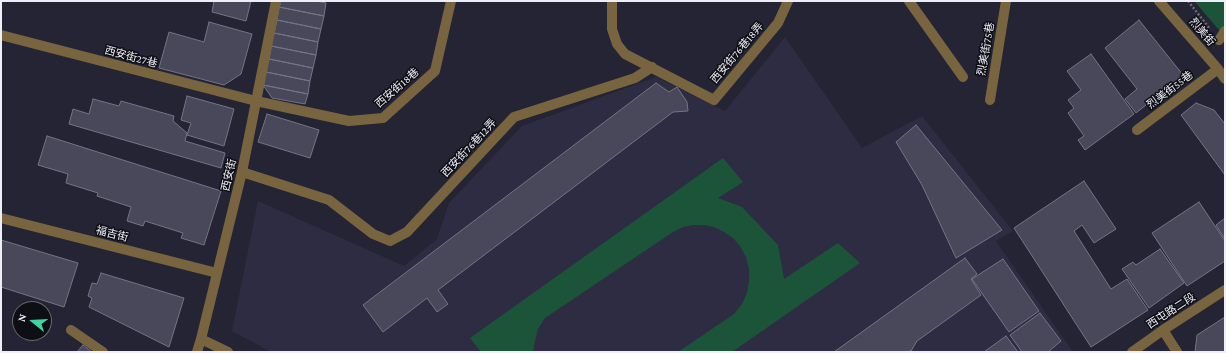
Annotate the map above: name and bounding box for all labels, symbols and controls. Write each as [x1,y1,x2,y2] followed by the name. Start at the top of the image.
[1186,15,1218,49] street label: 烈美街
[708,20,766,86] street label: 西安街76巷18弄
[975,21,997,77] street label: 烈美街75巷
[103,44,159,70] street label: 西安街27巷
[372,65,422,111] street label: 西安街18巷
[1144,68,1196,112] street label: 烈美街55巷
[439,116,499,180] street label: 西安街76巷12弄
[219,157,239,193] street label: 西安街
[94,224,130,244] street label: 福吉街
[1144,290,1198,332] street label: 西屯路二段
[12,301,52,341] north arrow
[15,312,28,323] text: N

